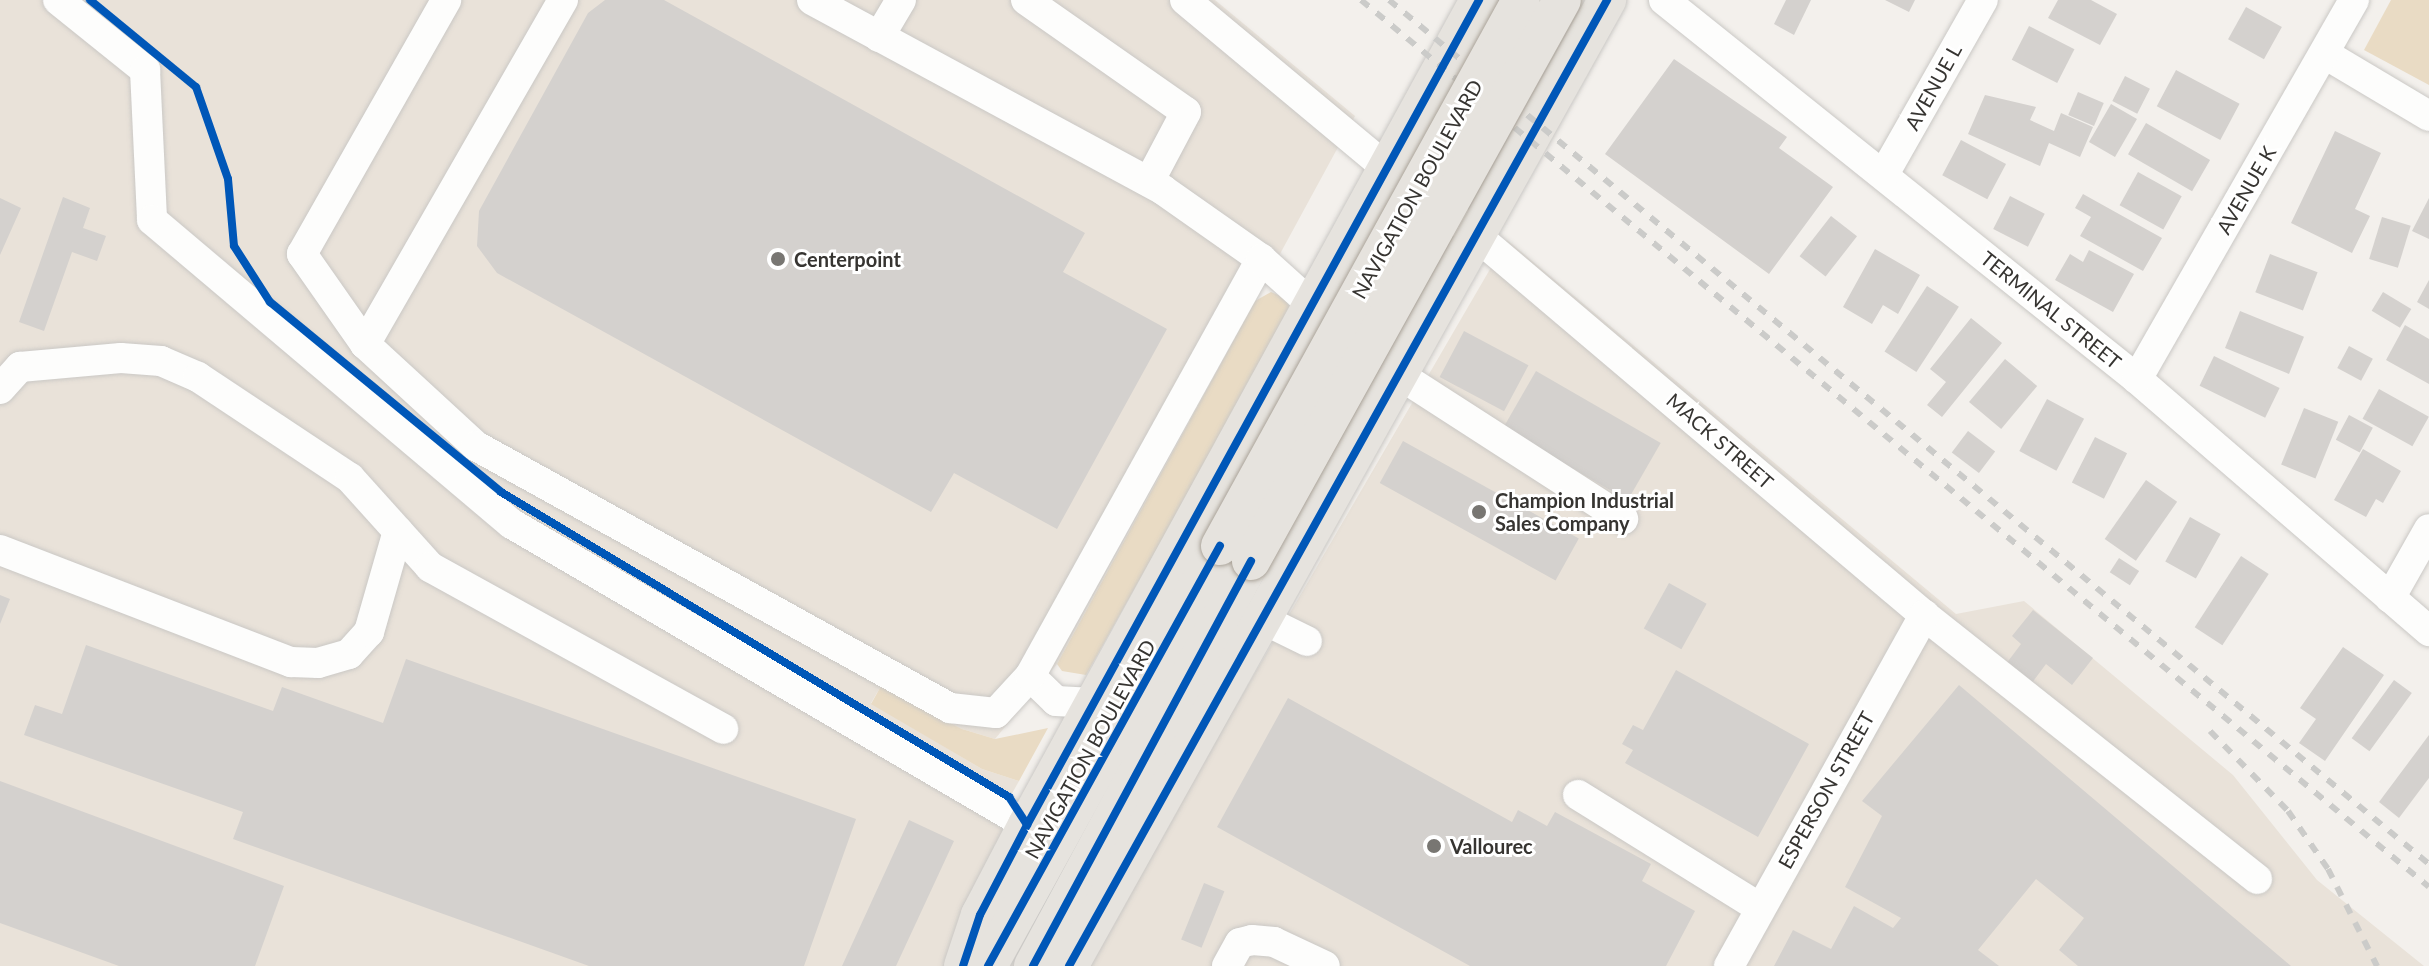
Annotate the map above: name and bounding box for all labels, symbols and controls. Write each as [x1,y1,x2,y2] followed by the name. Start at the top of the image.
[1900,40,1966,134] street label: AVENUE L
[1347,75,1487,303] street label: NAVIGATION BOULEVARD
[2211,142,2281,238] street label: AVENUE K
[1976,246,2126,374] street label: TERMINAL STREET
[794,247,901,271] place label: Centerpoint
[769,250,787,268] marker: Centerpoint
[1662,388,1778,494] street label: MACK STREET
[1495,488,1674,535] place label: Champion Industrial Sales Company
[1470,503,1488,521] marker: Champion Industrial Sales Company
[1020,635,1160,863] street label: NAVIGATION BOULEVARD
[1773,707,1879,873] street label: ESPERSON STREET
[1450,834,1533,858] place label: Vallourec
[1425,837,1443,855] marker: Vallourec

